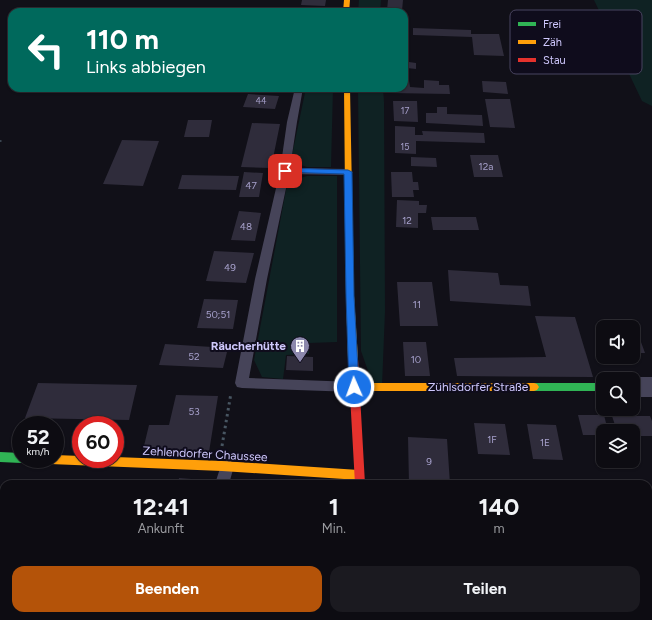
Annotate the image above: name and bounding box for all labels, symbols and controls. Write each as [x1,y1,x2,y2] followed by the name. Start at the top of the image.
[510,10,642,74] legend
[543,18,561,31] text: Frei
[86,22,159,56] text: 110 m
[20,24,72,76] icon: left
[543,36,562,49] text: Zäh
[543,54,566,67] text: Stau
[86,56,206,78] text: Links abbiegen
[255,95,267,106] house number: 44
[401,105,409,116] house number: 17
[401,141,409,152] house number: 15
[268,154,302,188] pin
[274,160,296,182] icon: arrive
[479,160,493,173] house number: 12a
[245,179,257,192] house number: 47
[402,214,412,227] house number: 12
[240,220,252,233] house number: 48
[224,261,236,274] house number: 49
[413,298,421,311] house number: 11
[206,308,230,321] house number: 50;51
[596,320,640,468] map controls
[596,320,640,364] button: sound
[289,335,311,363] building icon: Räucherhütte
[211,339,286,353] place label: Räucherhütte
[188,350,200,363] house number: 52
[411,353,421,366] house number: 10
[333,366,375,408] position arrow
[596,372,640,416] button: search
[428,380,529,394] street label: Zühlsdorfer Straße
[188,405,200,418] house number: 53
[72,416,124,468] speed limit sign: 60
[596,424,640,468] button: layers
[26,425,50,449] text: 52
[487,433,497,446] house number: 1F
[540,436,550,449] house number: 1E
[142,444,268,464] street label: Zehlendorfer Chaussee
[27,445,49,458] text: km/h
[426,455,432,468] house number: 9
[133,492,189,521] text: 12:41
[329,492,339,521] text: 1
[478,492,519,521] text: 140
[138,521,184,536] text: Ankunft
[322,521,346,536] text: Min.
[493,521,504,536] text: m
[12,566,322,612] button: Beenden
[330,566,640,612] button: Teilen

